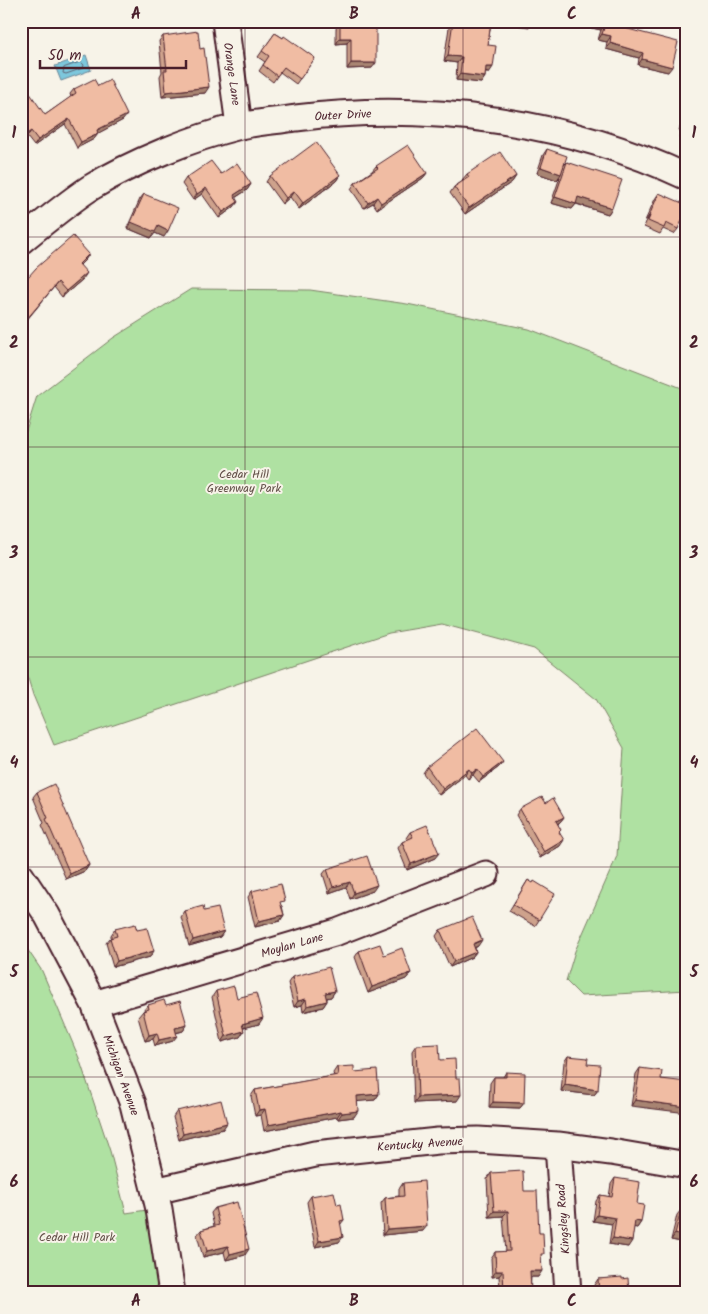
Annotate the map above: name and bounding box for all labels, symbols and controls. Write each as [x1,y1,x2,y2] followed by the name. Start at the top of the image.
[131,2,141,27] text: A
[349,2,359,27] text: B
[567,2,577,27] text: C
[40,38,186,70] scale bar
[218,41,245,107] street label: Orange Lane
[48,44,82,68] text: 50 m
[314,104,373,126] street label: Outer Drive
[12,121,17,146] text: 1
[692,121,697,146] text: 1
[9,331,19,356] text: 2
[689,331,699,356] text: 2
[207,465,282,498] park label: Cedar Hill Greenway Park
[9,541,19,566] text: 3
[689,541,699,566] text: 3
[10,751,19,776] text: 4
[690,751,699,776] text: 4
[259,927,326,963] street label: Moylan Lane
[9,960,20,985] text: 5
[689,960,700,985] text: 5
[97,1032,144,1119] street label: Michigan Avenue
[376,1132,464,1157] street label: Kentucky Avenue
[10,1170,19,1195] text: 6
[690,1170,699,1195] text: 6
[552,1182,575,1255] street label: Kingsley Road
[39,1228,116,1247] park label: Cedar Hill Park
[131,1289,141,1314] text: A
[349,1289,359,1314] text: B
[567,1289,577,1314] text: C

